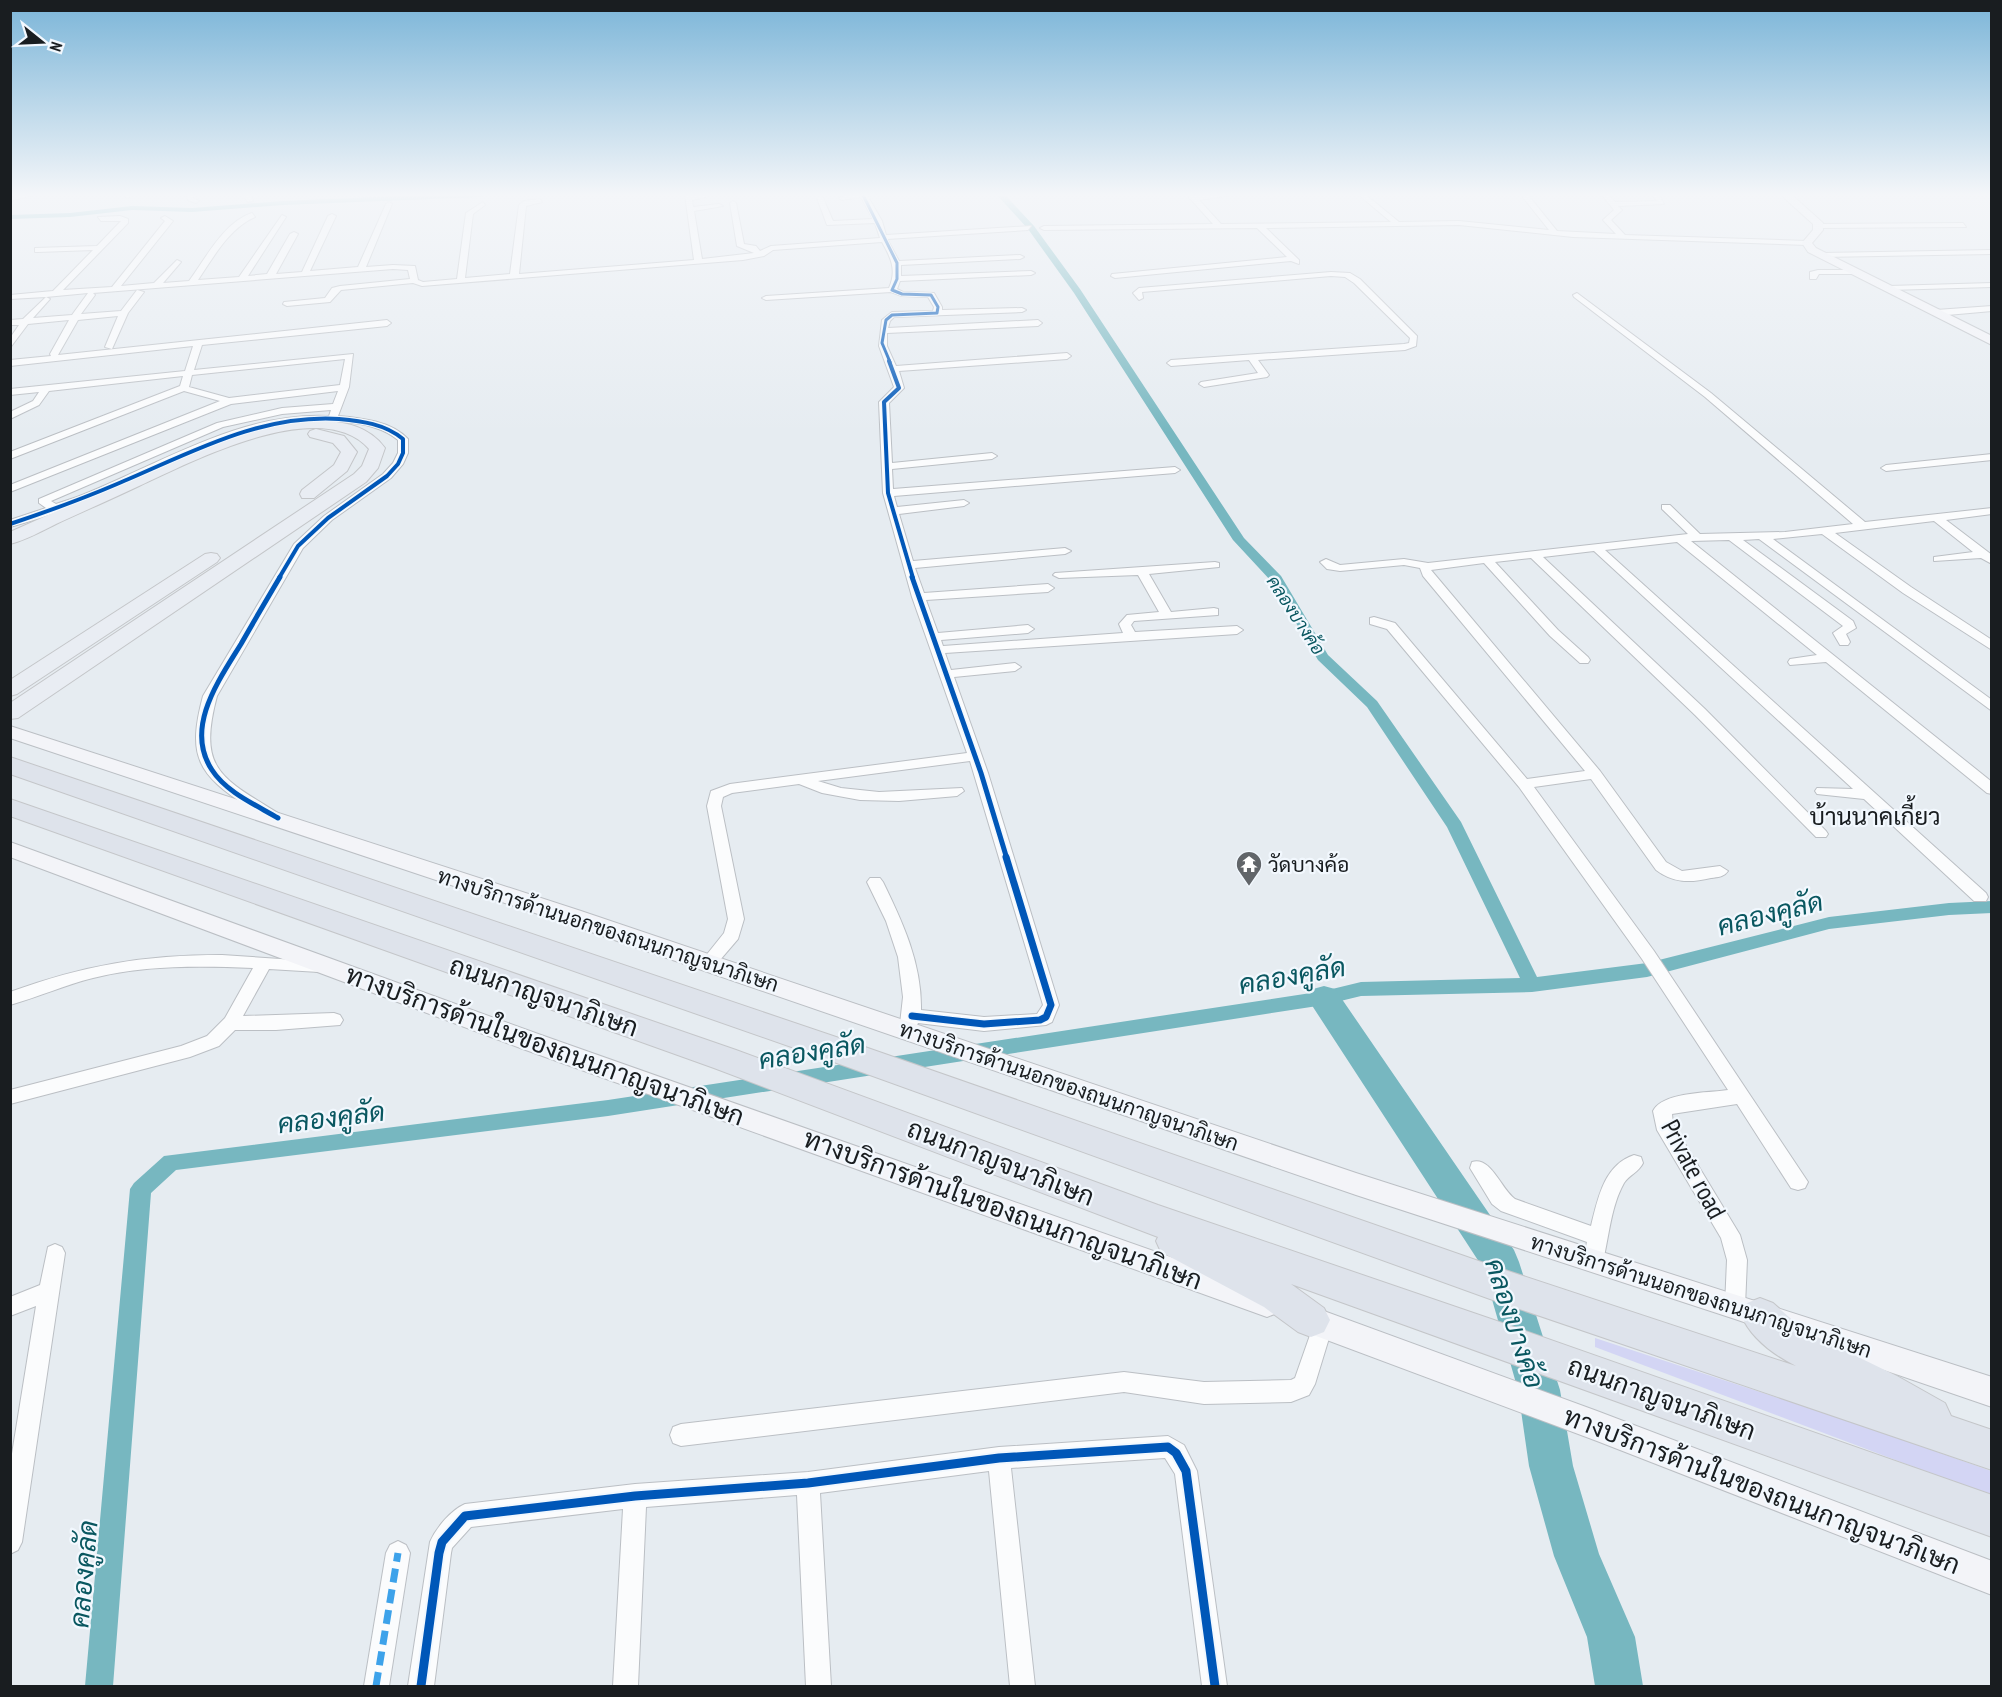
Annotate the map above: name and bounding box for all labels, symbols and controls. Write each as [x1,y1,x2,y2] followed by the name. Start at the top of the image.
[12,12,72,72] north arrow
[45,39,67,54] text: N
[1262,571,1330,659] water label: คลองบางค้อ
[1809,795,1941,832] district label: บ้านนาคเกี้ยว
[1234,849,1264,887] temple icon: วัดบางค้อ
[1268,851,1349,878] place label: วัดบางค้อ
[434,863,782,997] street label: ทางบริการด้านนอกของถนนกาญจนาภิเษก
[1713,883,1827,944] water label: คลองคูลัด
[445,949,643,1043] street label: ถนนกาญจนาภิเษก
[1236,949,1348,1003] water label: คลองคูลัด
[341,957,749,1133] street label: ทางบริการด้านในของถนนกาญจนาภิเษก
[896,1015,1242,1157] street label: ทางบริการด้านนอกของถนนกาญจนาภิเษก
[756,1026,868,1078] water label: คลองคูลัด
[275,1094,387,1142] water label: คลองคูลัด
[903,1111,1099,1213] street label: ถนนกาญจนาภิเษก
[1654,1114,1734,1224] street label: Private road
[799,1121,1207,1297] street label: ทางบริการด้านในของถนนกาญจนาภิเษก
[1527,1228,1875,1364] street label: ทางบริการด้านนอกของถนนกาญจนาภิเษก
[1478,1254,1552,1392] water label: คลองบางค้อ
[1563,1349,1761,1447] street label: ถนนกาญจนาภิเษก
[1559,1399,1965,1581] street label: ทางบริการด้านในของถนนกาญจนาภิเษก
[61,1519,107,1629] water label: คลองคูลัด

